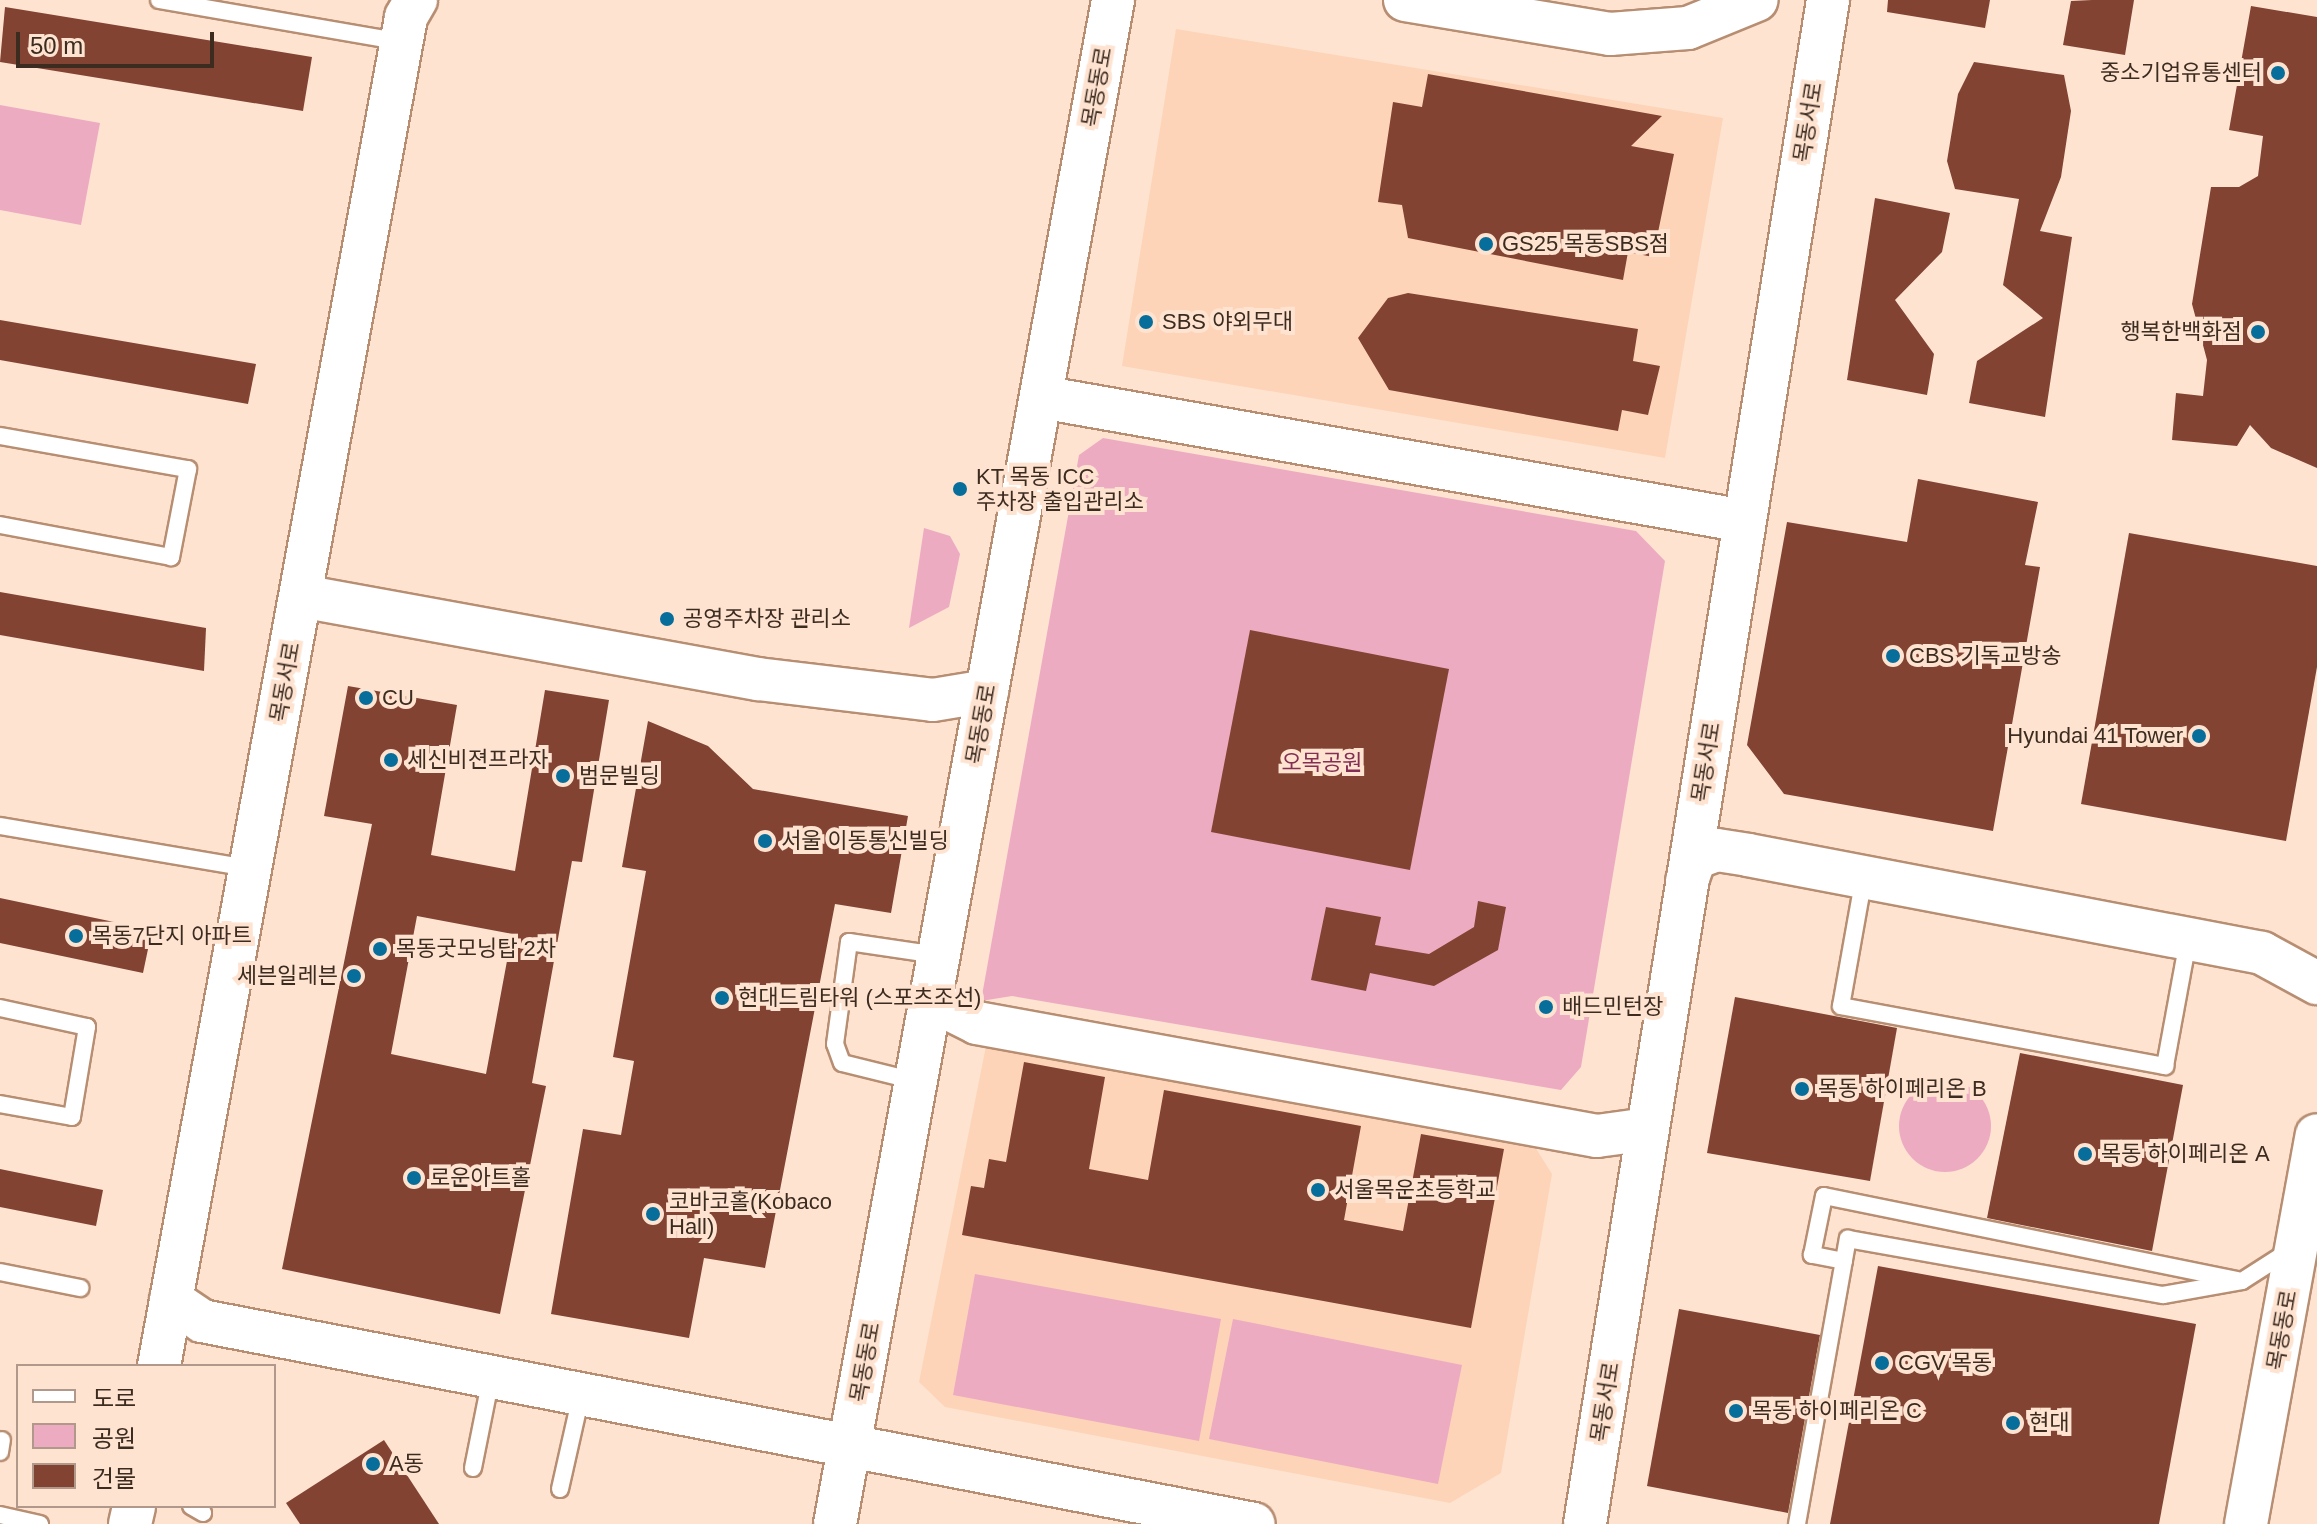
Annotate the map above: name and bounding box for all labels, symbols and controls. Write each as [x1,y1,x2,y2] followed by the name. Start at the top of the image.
[20,16,218,66] scale bar
[30,32,83,59] text: 50 m
[1077,45,1117,129] street label: 목동동로
[2100,60,2262,86] place label: 중소기업유통센터
[2269,64,2287,82] marker: 중소기업유통센터
[1789,80,1827,164] street label: 목동서로
[1502,231,1669,257] place label: GS25 목동SBS점
[1477,235,1495,253] marker: GS25 목동SBS점
[1162,309,1293,335] place label: SBS 야외무대
[1137,313,1155,331] marker: SBS 야외무대
[2121,319,2242,345] place label: 행복한백화점
[2249,323,2267,341] marker: 행복한백화점
[976,463,1144,514] place label: KT 목동 ICC 주차장 출입관리소
[951,480,969,498] marker: KT 목동 ICC 주차장 출입관리소
[683,606,851,632] place label: 공영주차장 관리소
[658,610,676,628] marker: 공영주차장 관리소
[265,640,305,724] street label: 목동서로
[1909,643,2062,669] place label: CBS 기독교방송
[1884,647,1902,665] marker: CBS 기독교방송
[961,682,1001,766] street label: 목동동로
[382,685,414,711] place label: CU
[357,689,375,707] marker: CU
[1687,720,1725,804] street label: 목동서로
[2007,723,2183,749] place label: Hyundai 41 Tower
[2190,727,2208,745] marker: Hyundai 41 Tower
[407,747,549,773] place label: 세신비젼프라자
[1282,750,1362,776] park label: 오목공원
[382,751,400,769] marker: 세신비젼프라자
[579,763,660,789] place label: 범문빌딩
[554,767,572,785] marker: 범문빌딩
[781,828,949,854] place label: 서울 이동통신빌딩
[756,832,774,850] marker: 서울 이동통신빌딩
[92,923,252,949] place label: 목동7단지 아파트
[67,927,85,945] marker: 목동7단지 아파트
[396,936,556,962] place label: 목동굿모닝탑 2차
[371,940,389,958] marker: 목동굿모닝탑 2차
[237,963,338,989] place label: 세븐일레븐
[345,967,363,985] marker: 세븐일레븐
[738,985,981,1011] place label: 현대드림타워 (스포츠조선)
[713,989,731,1007] marker: 현대드림타워 (스포츠조선)
[1562,994,1663,1020] place label: 배드민턴장
[1537,998,1555,1016] marker: 배드민턴장
[1818,1076,1987,1102] place label: 목동 하이페리온 B
[1793,1080,1811,1098] marker: 목동 하이페리온 B
[2101,1141,2270,1167] place label: 목동 하이페리온 A
[2076,1145,2094,1163] marker: 목동 하이페리온 A
[430,1165,531,1191] place label: 로운아트홀
[405,1169,423,1187] marker: 로운아트홀
[1334,1177,1496,1203] place label: 서울목운초등학교
[1309,1181,1327,1199] marker: 서울목운초등학교
[669,1188,832,1240] place label: 코바코홀(Kobaco Hall)
[644,1205,662,1223] marker: 코바코홀(Kobaco Hall)
[2262,1288,2302,1372] street label: 목동동로
[845,1320,885,1404] street label: 목동동로
[1898,1350,1992,1376] place label: CGV 목동
[1873,1354,1891,1372] marker: CGV 목동
[1586,1360,1624,1444] street label: 목동서로
[16,1364,276,1508] legend
[92,1385,136,1412] text: 도로
[1752,1398,1922,1424] place label: 목동 하이페리온 C
[1727,1402,1745,1420] marker: 목동 하이페리온 C
[2029,1410,2069,1436] place label: 현대
[2004,1414,2022,1432] marker: 현대
[92,1425,136,1452] text: 공원
[389,1451,424,1477] place label: A동
[364,1455,382,1473] marker: A동
[92,1465,136,1492] text: 건물

